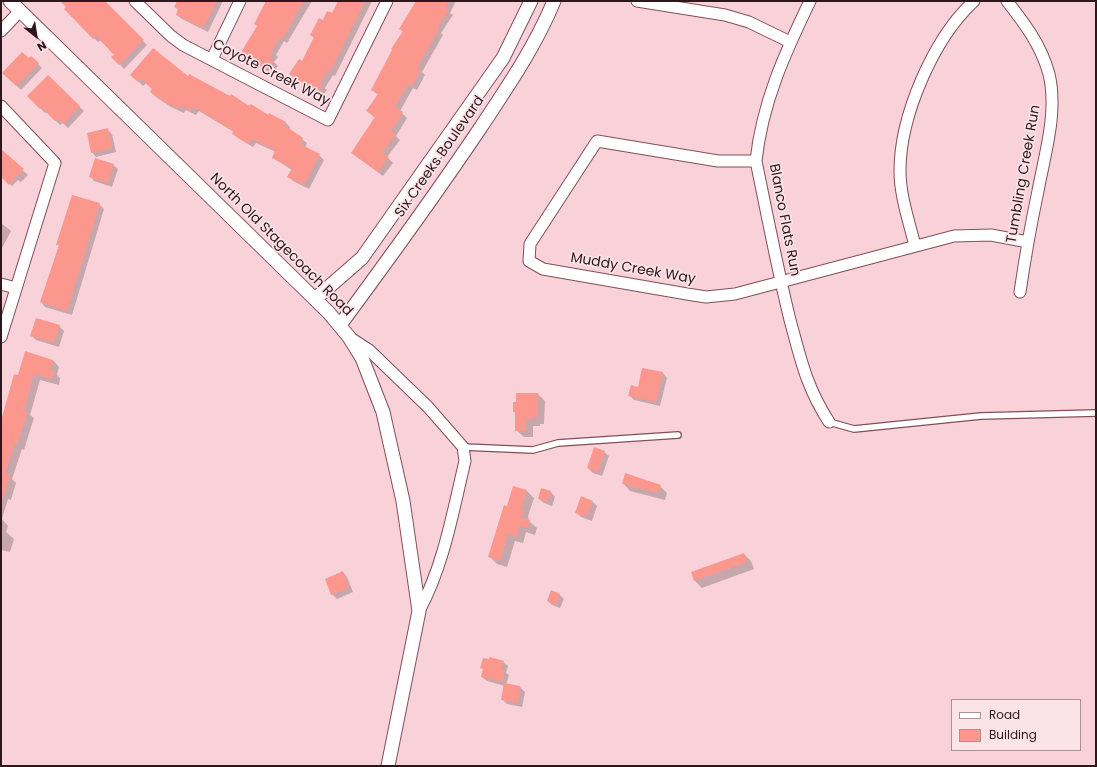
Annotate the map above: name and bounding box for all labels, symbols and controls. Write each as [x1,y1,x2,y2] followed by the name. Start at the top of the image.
[16,16,56,56] north arrow
[210,36,332,110] street label: Coyote Creek Way
[34,37,50,55] text: N
[392,93,488,221] street label: Six Creeks Boulevard
[1004,103,1044,245] street label: Tumbling Creek Run
[765,162,803,278] street label: Blanco Flats Run
[206,170,356,320] street label: North Old Stagecoach Road
[569,250,697,288] street label: Muddy Creek Way
[951,699,1081,751] legend
[989,706,1020,723] text: Road
[989,726,1037,743] text: Building

